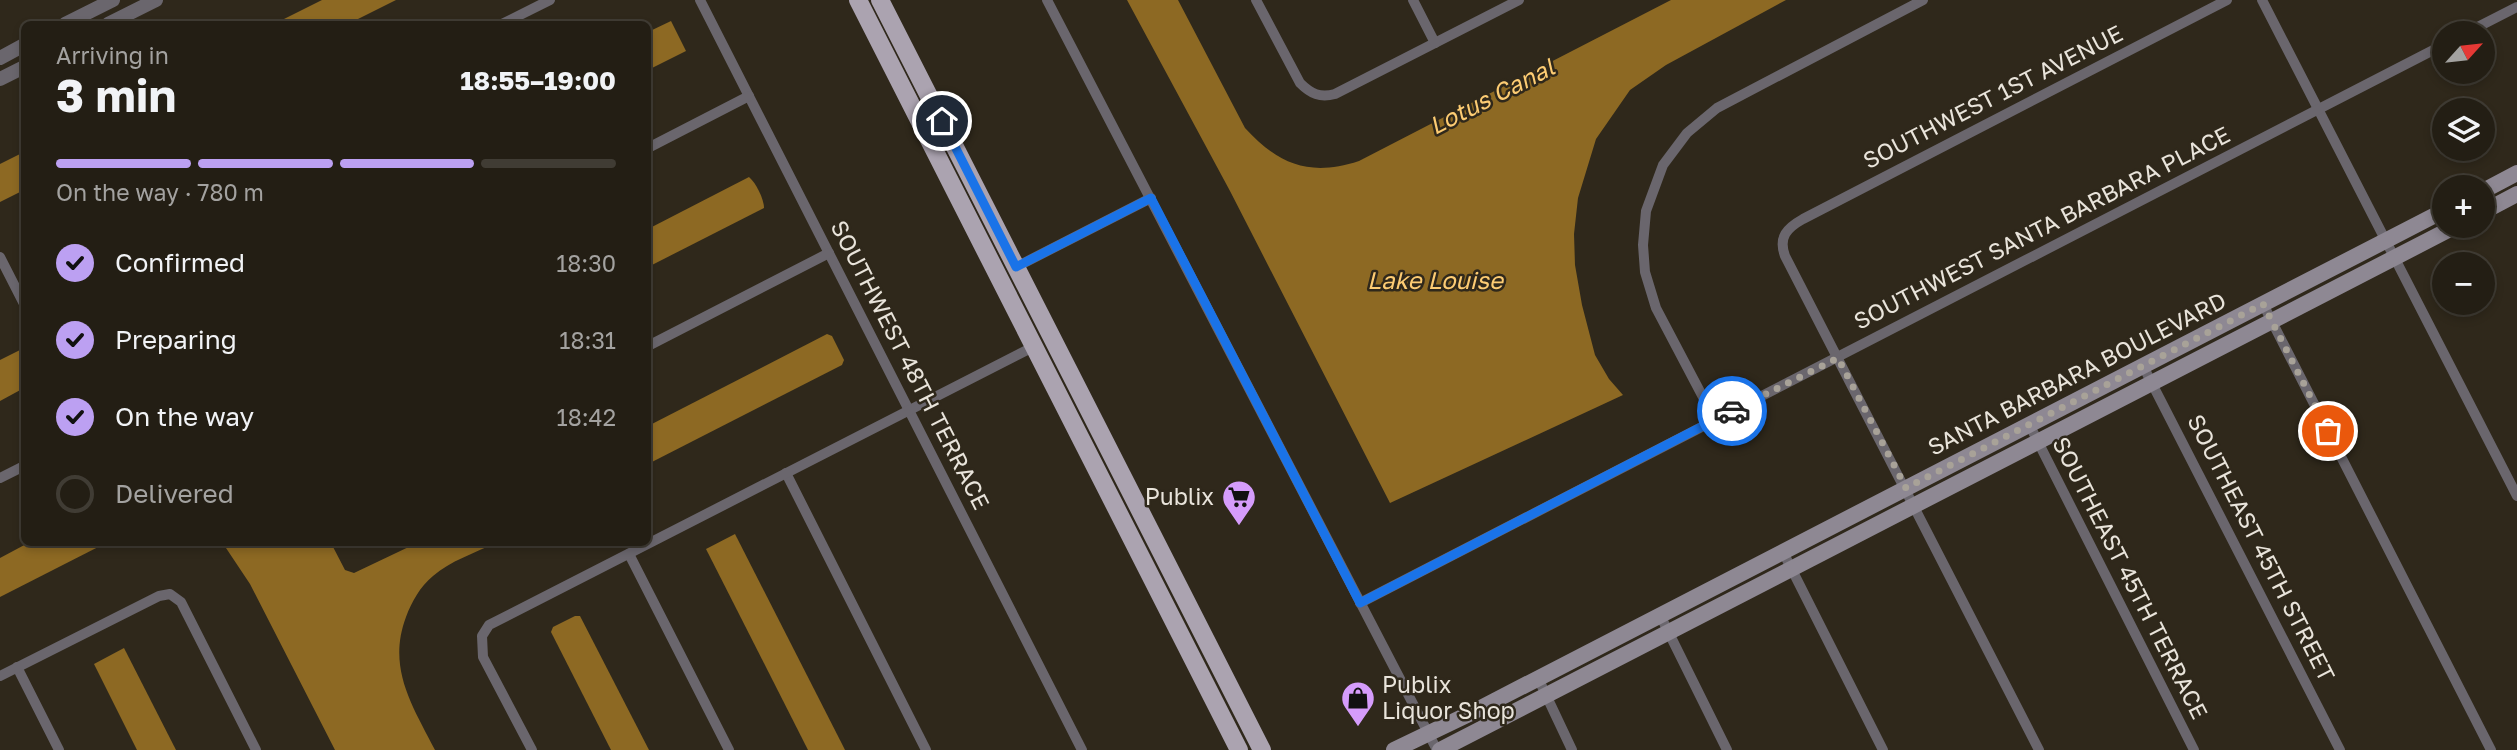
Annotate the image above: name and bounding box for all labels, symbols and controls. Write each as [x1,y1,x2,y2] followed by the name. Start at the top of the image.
[1858,18,2127,174] street label: SOUTHWEST 1ST AVENUE
[2432,21,2496,84] north arrow
[2432,21,2495,315] map controls
[56,41,169,69] text: Arriving in
[1424,51,1560,140] water label: Lotus Canal
[460,65,616,96] text: 18:55–19:00
[56,67,176,122] text: 3 min
[912,91,972,151] pin
[2432,98,2495,161] button: layers
[923,102,961,140] icon: home
[1849,120,2234,335] street label: SOUTHWEST SANTA BARBARA PLACE
[2432,175,2495,238] button: +
[56,178,264,206] text: On the way · 780 m
[826,215,996,514] street label: SOUTHWEST 48TH TERRACE
[56,244,94,282] icon: check
[115,247,245,278] text: Confirmed
[556,249,616,277] text: 18:30
[2432,252,2495,315] button: −
[1367,265,1505,294] water label: Lake Louise
[1923,285,2230,461] street label: SANTA BARBARA BOULEVARD
[56,321,94,359] icon: check
[115,324,237,355] text: Preparing
[559,326,616,354] text: 18:31
[1697,376,1767,446] courier
[1713,392,1751,430] icon: car
[56,398,94,436] icon: check
[115,401,254,432] text: On the way
[2298,401,2358,461] pin
[557,403,616,431] text: 18:42
[2182,409,2342,686] street label: SOUTHEAST 45TH STREET
[2309,412,2347,450] icon: bag
[2047,432,2214,723] street label: SOUTHEAST 45TH TERRACE
[115,478,234,509] text: Delivered
[1220,478,1258,527] supermarket icon: Publix
[1145,482,1214,510] place label: Publix
[1382,670,1515,724] place label: Publix Liquor Shop
[1339,679,1377,728] shop icon: Publix Liquor Shop

